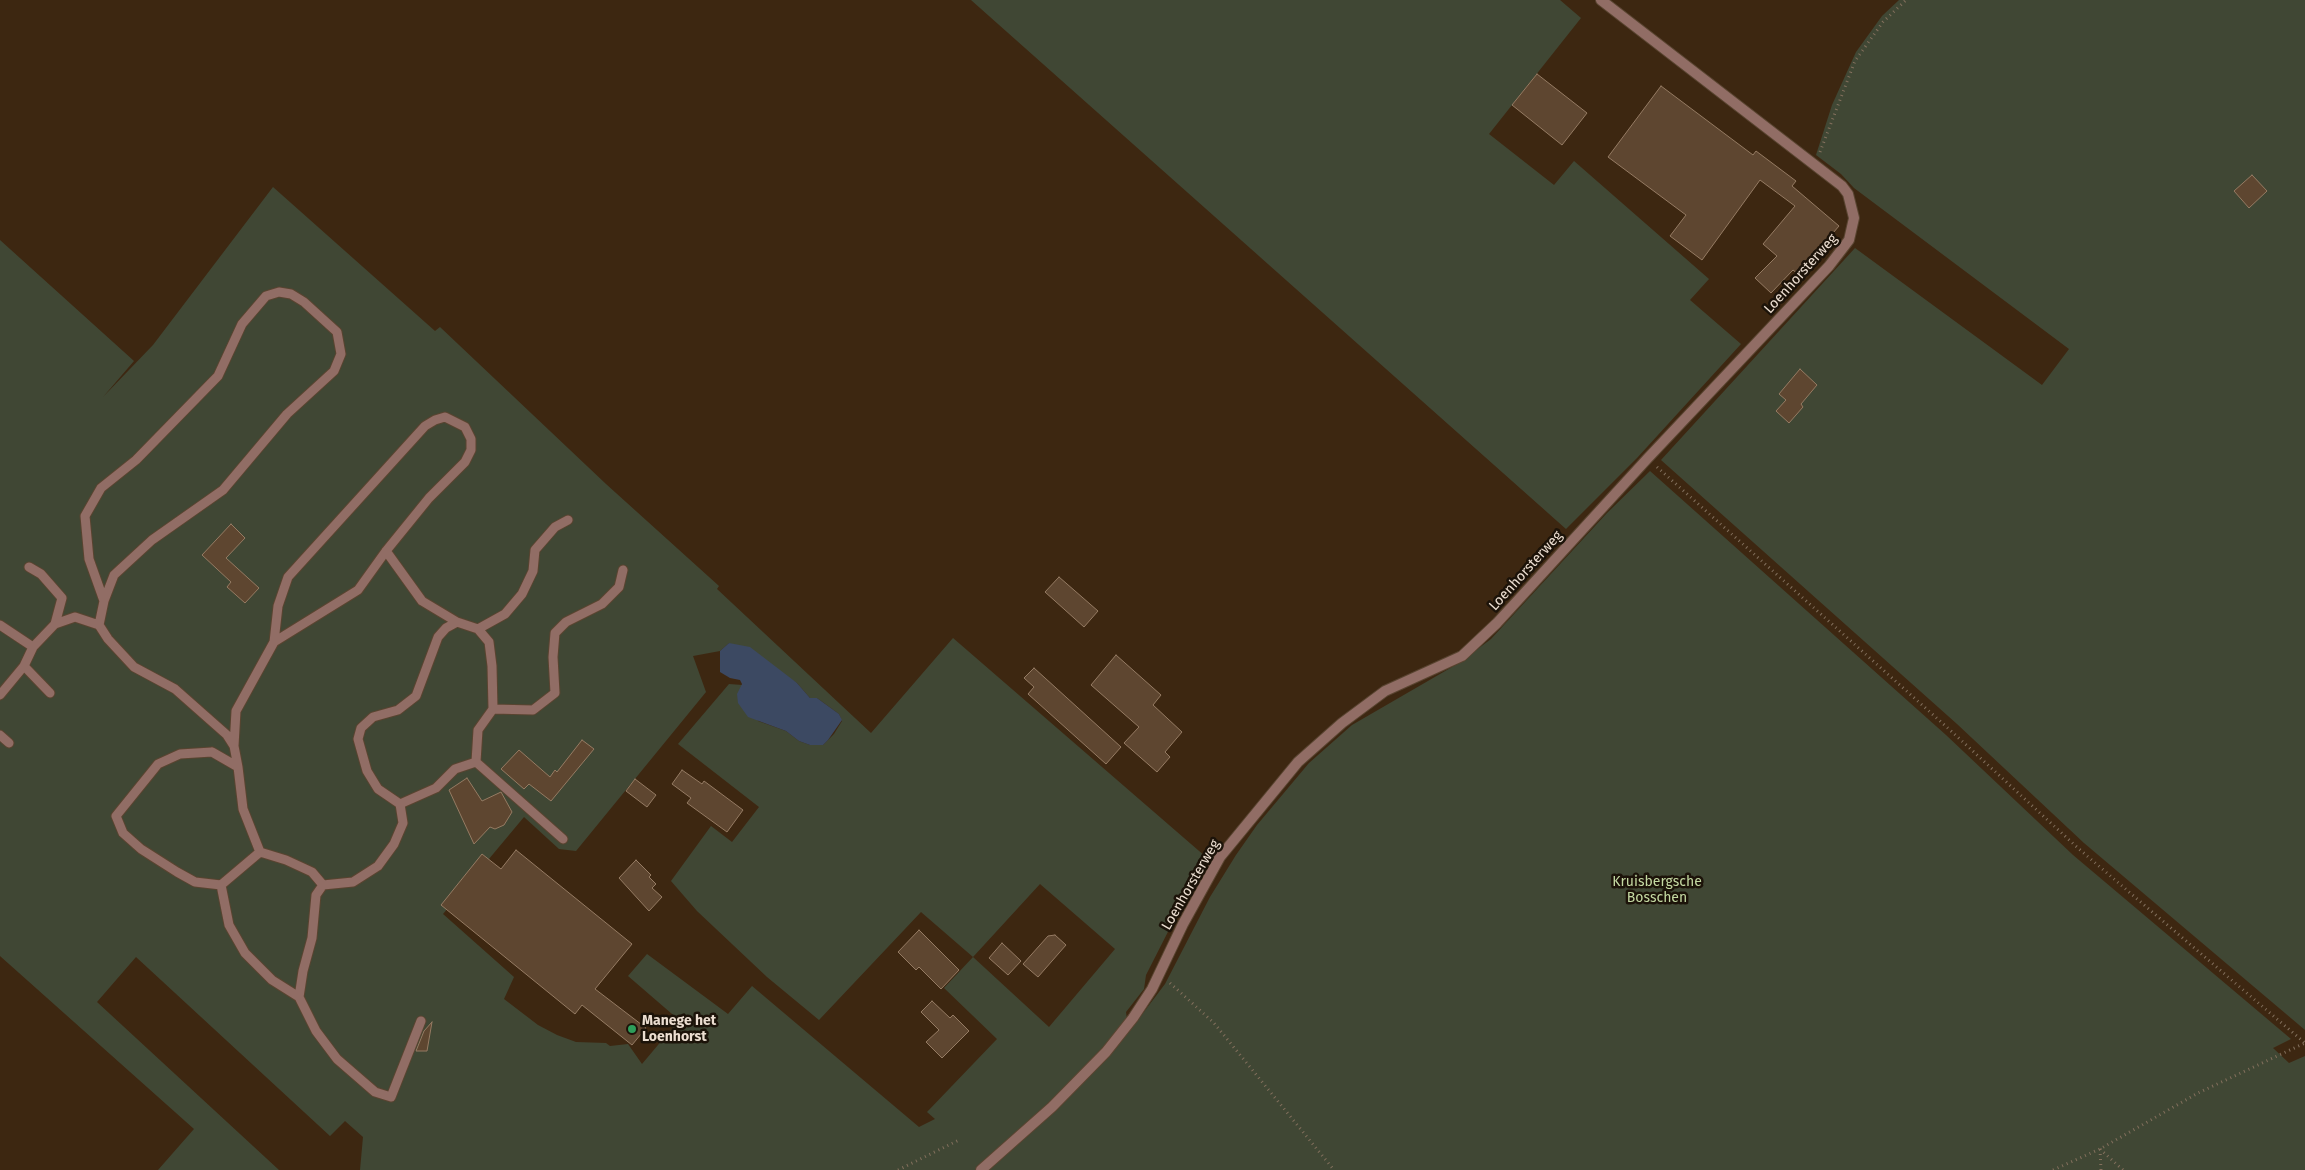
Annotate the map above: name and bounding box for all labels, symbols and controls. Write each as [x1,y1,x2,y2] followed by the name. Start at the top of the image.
[1761,231,1841,317] street label: Loenhorsterweg
[1486,528,1566,614] street label: Loenhorsterweg
[1158,837,1224,933] street label: Loenhorsterweg
[1612,874,1702,906] park label: Kruisbergsche Bosschen
[642,1013,716,1046] place label: Manege het Loenhorst
[626,1023,638,1035] marker: Manege het Loenhorst

